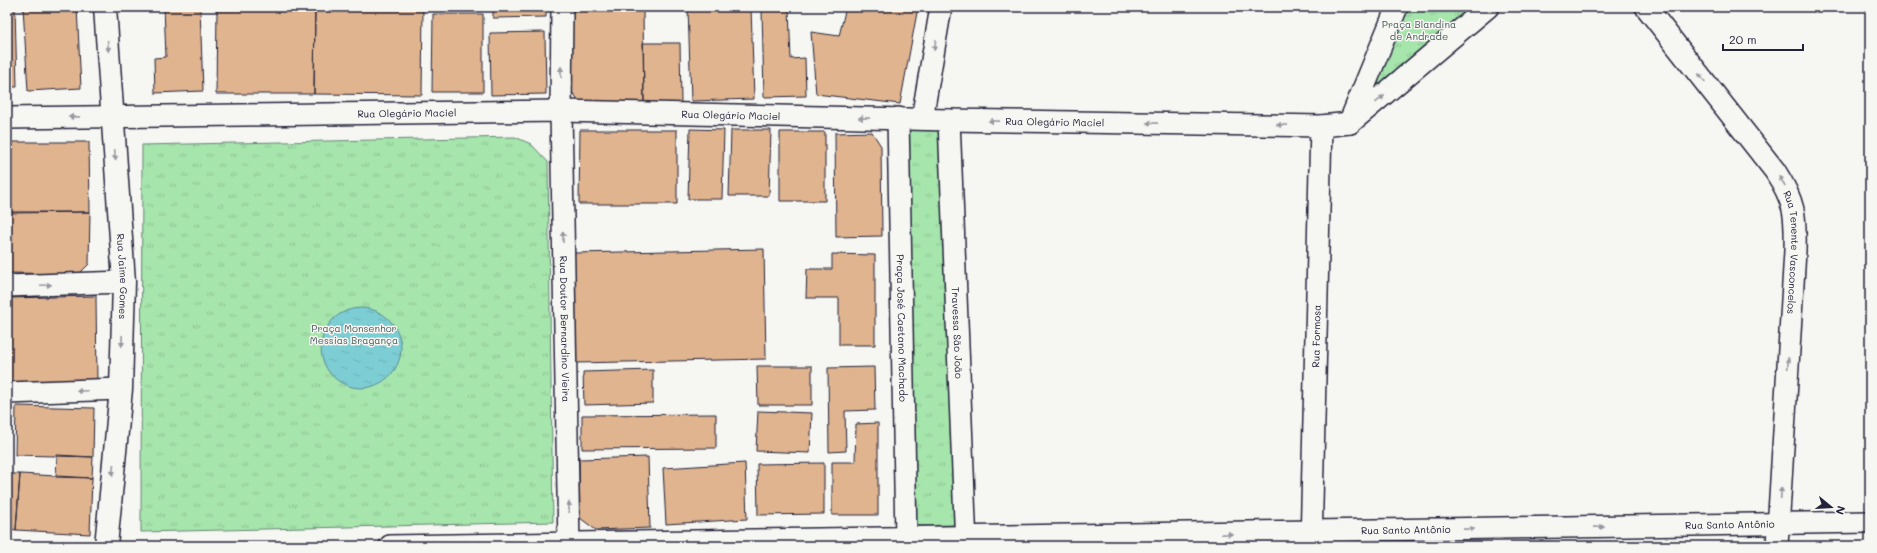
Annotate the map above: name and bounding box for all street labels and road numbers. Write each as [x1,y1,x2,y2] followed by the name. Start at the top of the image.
[357,105,457,121] street label: Rua Olegário Maciel
[681,107,781,123] street label: Rua Olegário Maciel
[1005,114,1105,130] street label: Rua Olegário Maciel
[1780,188,1802,315] street label: Rua Tenente Vasconcelos
[114,233,131,320] street label: Rua Jaime Gomes
[894,254,910,402] street label: Praça José Caetano Machado
[557,256,573,402] street label: Rua Doutor Bernardino Vieira
[949,287,966,379] street label: Travessa São João
[1308,304,1324,368] street label: Rua Formosa
[1685,517,1775,532] street label: Rua Santo Antônio
[1361,522,1451,537] street label: Rua Santo Antônio

